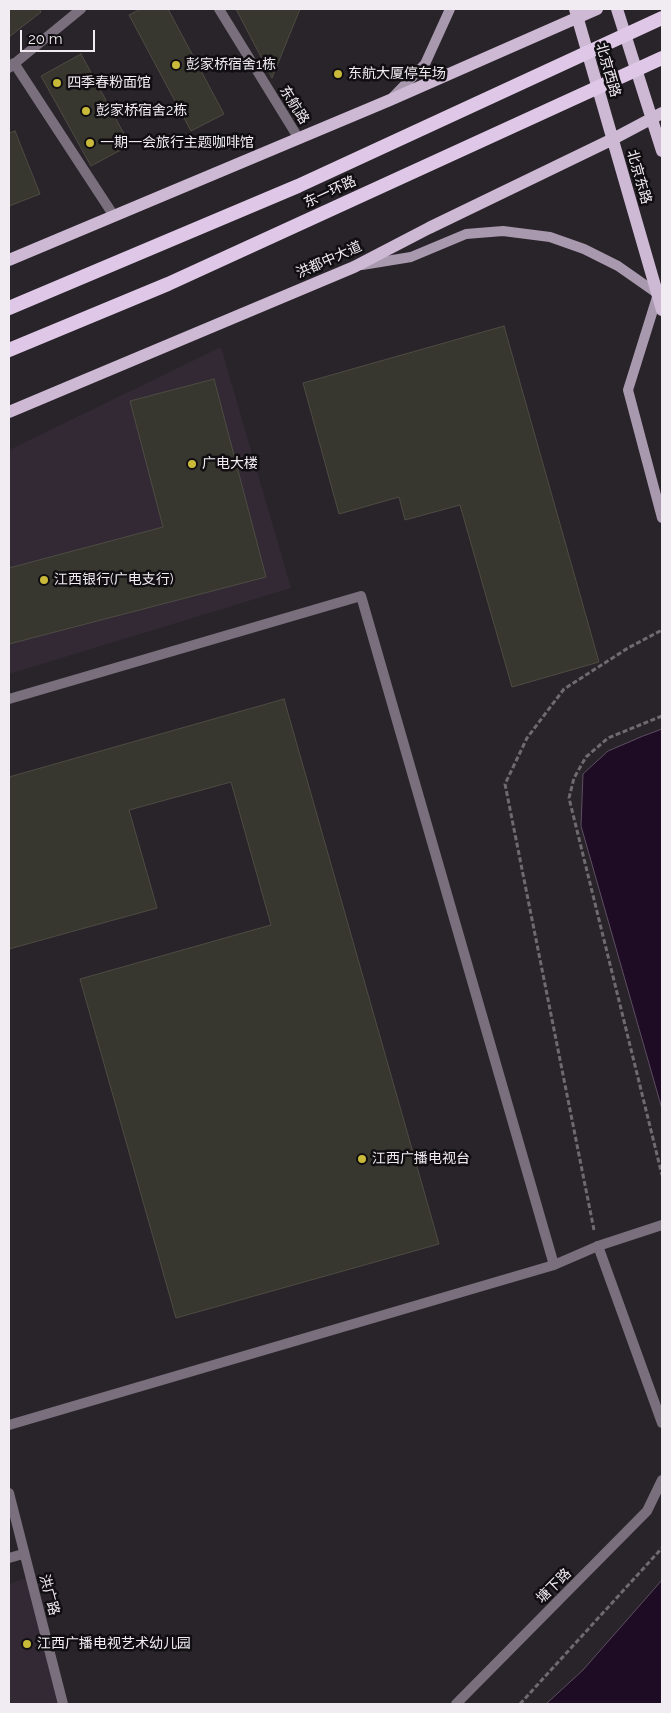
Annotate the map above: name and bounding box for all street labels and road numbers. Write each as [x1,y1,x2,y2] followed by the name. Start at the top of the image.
[592,41,624,99] street label: 北京西路
[276,83,312,127] street label: 东航路
[623,148,655,206] street label: 北京东路
[301,173,359,211] street label: 东一环路
[294,238,364,282] street label: 洪都中大道
[533,1565,575,1607] street label: 塘下路
[35,1573,63,1617] street label: 洪广路

